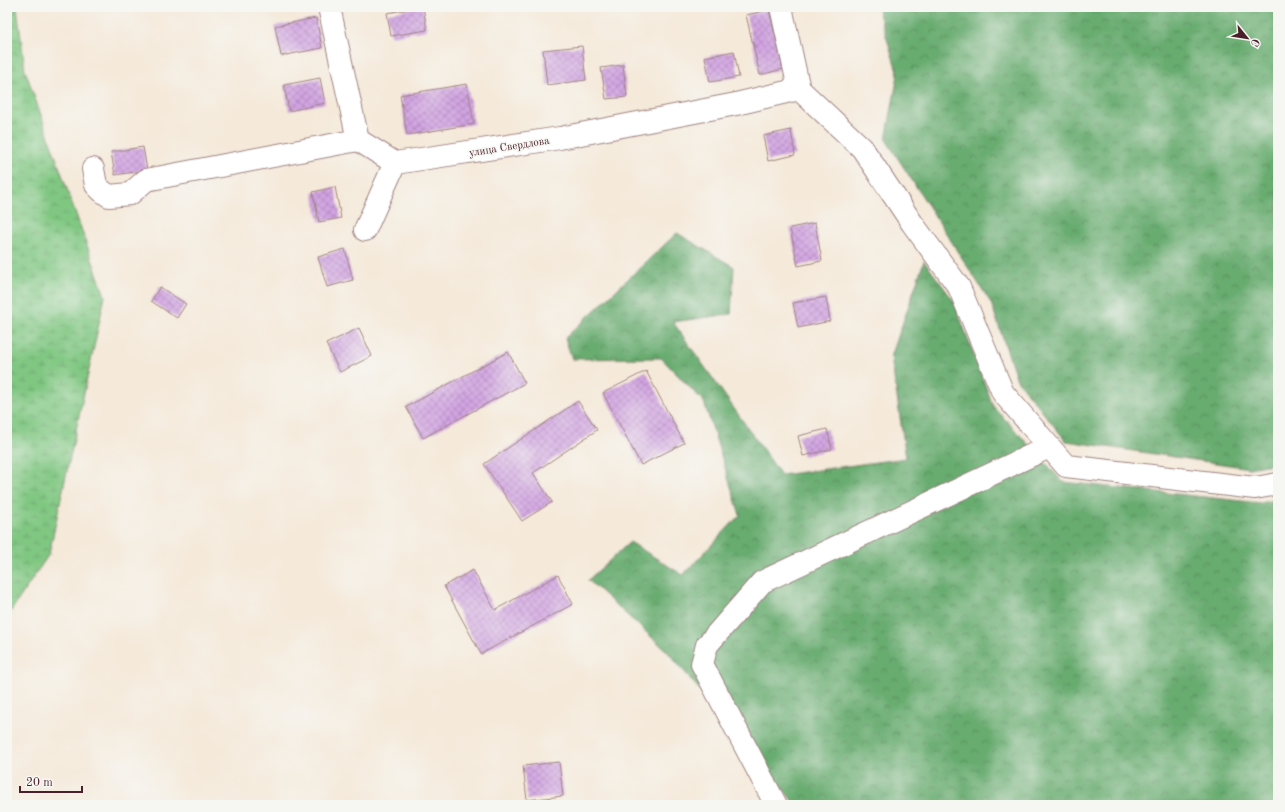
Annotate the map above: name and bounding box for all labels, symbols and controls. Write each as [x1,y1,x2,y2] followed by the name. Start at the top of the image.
[1227,18,1267,58] north arrow
[1248,36,1261,48] text: С
[468,136,551,159] street label: улица Свердлова
[20,768,82,794] scale bar
[26,777,53,789] text: 20 m

